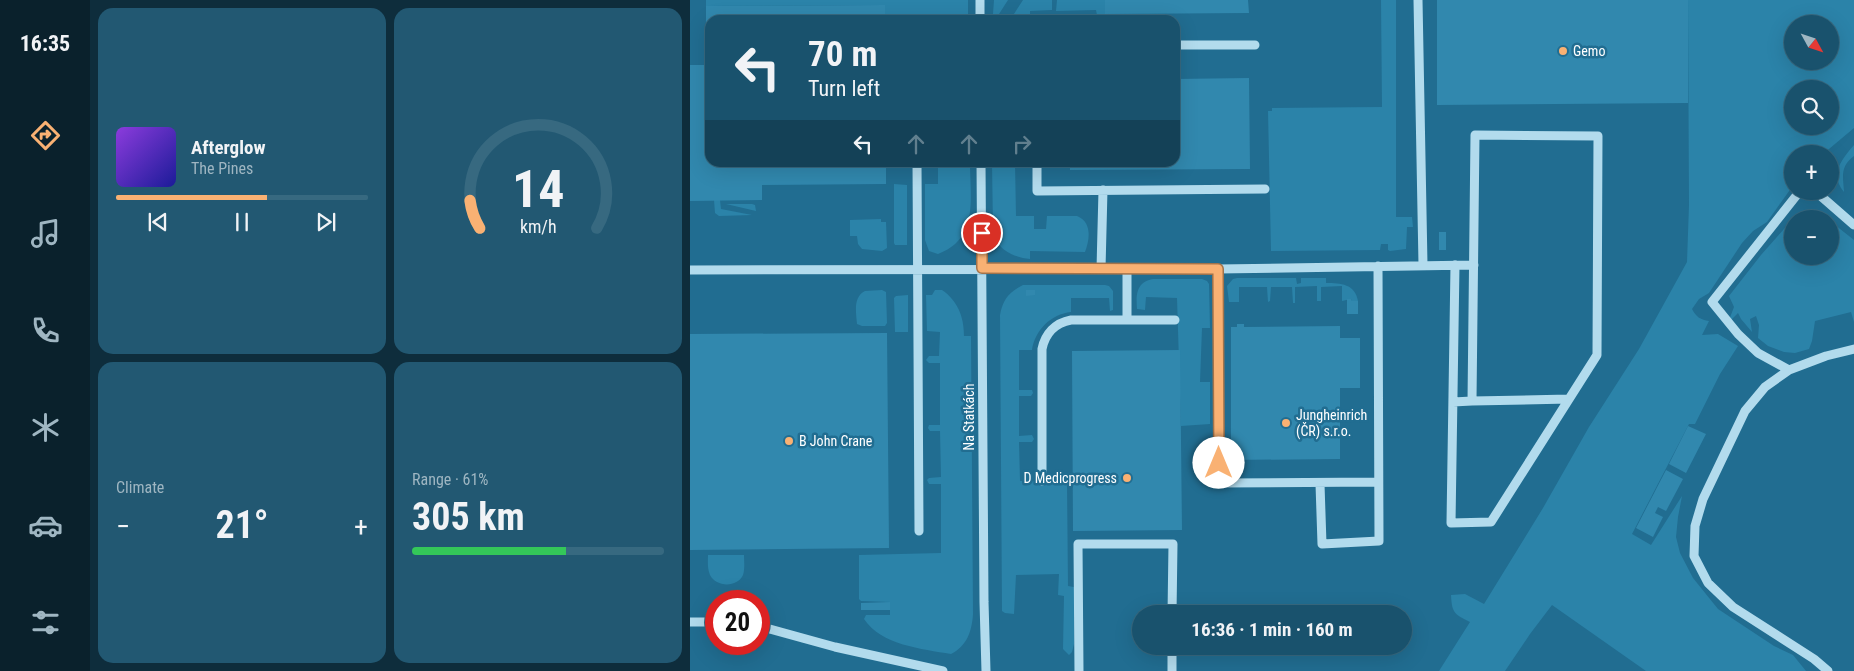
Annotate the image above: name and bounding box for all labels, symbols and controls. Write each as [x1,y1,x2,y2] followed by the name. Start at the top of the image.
[1784,15,1839,70] north arrow
[1784,15,1839,265] map controls
[20,31,70,56] text: 16:35
[808,34,877,75] text: 70 m
[725,35,790,100] icon: left
[1573,43,1605,59] place label: Gemo
[1557,45,1569,57] marker: Gemo
[808,76,880,101] text: Turn left
[1784,80,1839,135] button: search
[28,118,63,153] icon: directions
[849,130,877,158] icon: left
[902,130,930,158] icon: ahead
[955,130,983,158] icon: ahead
[1008,130,1036,158] icon: right
[191,136,265,159] text: Afterglow
[1784,145,1839,200] button: +
[191,159,253,178] text: The Pines
[512,159,564,220] text: 14
[144,208,172,236] icon: previous
[228,208,256,236] icon: pause
[312,208,340,236] icon: next
[1784,210,1839,265] button: −
[961,212,1003,254] pin
[28,216,63,251] icon: music
[520,216,556,237] text: km/h
[968,219,996,247] icon: arrive
[28,313,63,348] icon: phone
[961,383,977,451] street label: Na Statkách
[1296,407,1367,440] place label: Jungheinrich (ČR) s.r.o.
[28,410,63,445] icon: climate
[1280,417,1292,429] marker: Jungheinrich (ČR) s.r.o.
[799,433,873,449] place label: B John Crane
[783,435,795,447] marker: B John Crane
[1192,436,1244,488] position arrow
[412,470,488,489] text: Range · 61%
[1024,470,1117,486] place label: D Medicprogress
[1121,472,1133,484] marker: D Medicprogress
[116,478,164,497] text: Climate
[412,495,525,539] text: 305 km
[215,503,269,547] text: 21°
[28,508,63,543] icon: car
[116,510,130,543] text: −
[354,510,368,543] text: +
[705,590,770,655] speed limit sign: 20
[28,605,63,640] icon: filters
[1191,618,1353,641] text: 16:36 · 1 min · 160 m

